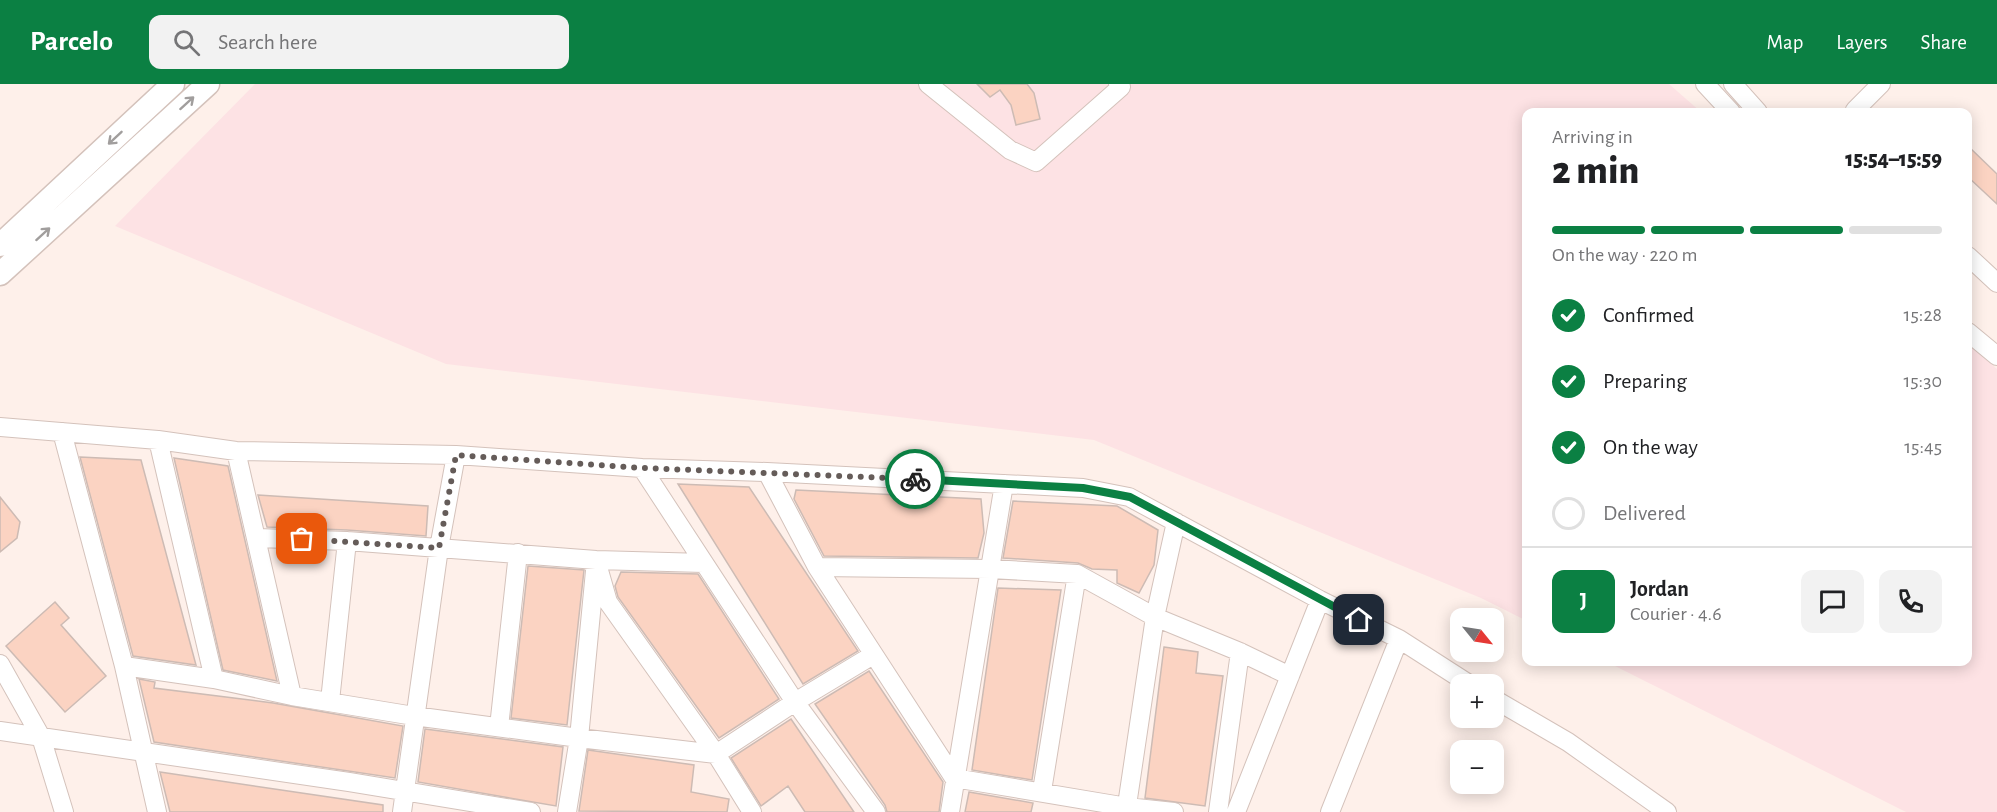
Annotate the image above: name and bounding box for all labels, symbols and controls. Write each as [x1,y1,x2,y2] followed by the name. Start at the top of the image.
[149,15,569,69] search box
[170,26,203,59] icon: search
[30,28,113,56] text: Parcelo
[218,31,317,53] text: Search here
[1767,32,1803,53] text: Map
[1836,32,1887,53] text: Layers
[1920,32,1967,53] text: Share
[180,96,195,110] one-way arrow
[1552,127,1633,147] text: Arriving in
[107,131,122,145] one-way arrow
[1845,148,1942,170] text: 15:54–15:59
[1552,152,1639,191] text: 2 min
[35,227,50,241] one-way arrow
[1552,245,1698,265] text: On the way · 220 m
[1552,299,1585,332] icon: check
[1603,304,1694,326] text: Confirmed
[1904,305,1942,325] text: 15:28
[1552,365,1585,398] icon: check
[1603,370,1687,392] text: Preparing
[1903,371,1942,391] text: 15:30
[1552,431,1585,464] icon: check
[1603,436,1698,458] text: On the way
[1904,437,1942,457] text: 15:45
[885,449,945,509] courier
[899,463,932,496] icon: bike
[1603,502,1686,524] text: Delivered
[276,513,327,564] pin
[285,522,318,555] icon: bag
[1801,570,1864,633] button: chat
[1879,570,1942,633] button: phone
[1630,578,1689,600] text: Jordan
[1580,590,1587,612] text: J
[1333,594,1384,645] pin
[1342,603,1375,636] icon: home
[1630,604,1722,624] text: Courier · 4.6
[1450,608,1504,662] north arrow
[1450,608,1504,794] map controls
[1450,674,1504,728] button: +
[1450,740,1504,794] button: −

